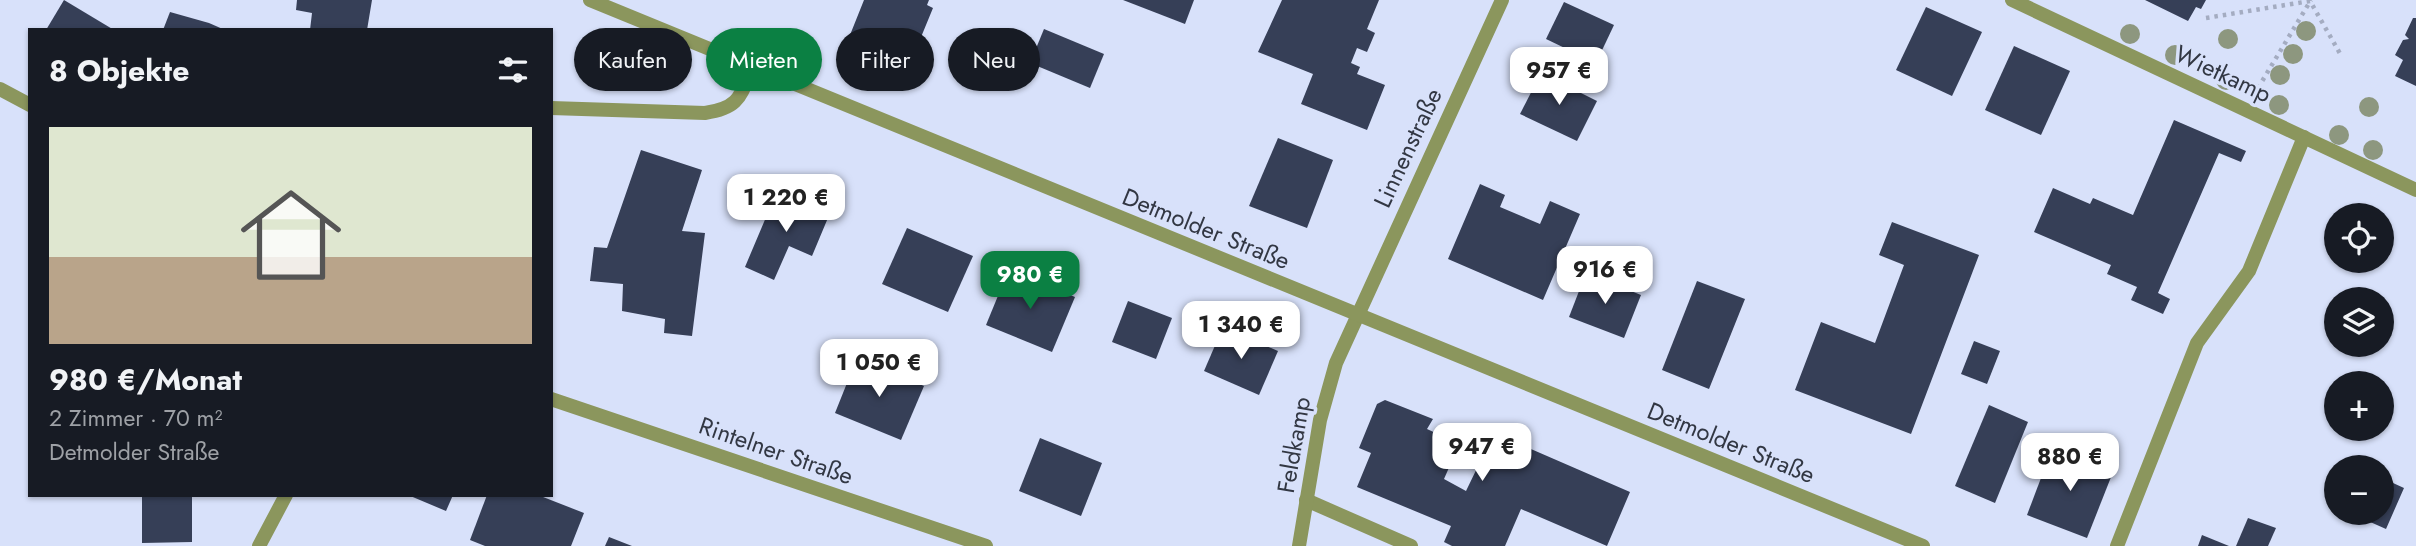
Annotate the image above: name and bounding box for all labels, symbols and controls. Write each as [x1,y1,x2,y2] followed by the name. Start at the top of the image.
[574,28,692,91] chip: Kaufen
[706,28,822,91] chip: Mieten
[836,28,934,91] chip: Filter
[948,28,1040,91] chip: Neu
[2169,36,2277,111] street label: Wietkamp
[1510,48,1608,107] pin: 957 €
[49,49,189,92] text: 8 Objekte
[494,51,532,89] icon: filters
[1526,53,1592,87] text: 957 €
[1365,82,1451,213] street label: Linnenstraße
[228,172,354,298] icon: home
[721,174,851,234] pin: 1 220 €
[1117,179,1295,278] street label: Detmolder Straße
[743,180,829,214] text: 1 220 €
[2324,203,2394,525] map controls
[2324,203,2394,273] button: locate
[1556,246,1654,306] pin: 916 €
[981,252,1079,311] pin: 980 €
[1573,252,1637,286] text: 916 €
[997,257,1064,291] text: 980 €
[2324,287,2394,357] button: layers
[1176,302,1306,361] pin: 1 340 €
[1198,307,1284,341] text: 1 340 €
[814,340,944,399] pin: 1 050 €
[836,345,922,379] text: 1 050 €
[49,358,242,401] text: 980 €/Monat
[2324,371,2394,441] button: +
[1642,393,1820,492] street label: Detmolder Straße
[1268,394,1319,496] street label: Feldkamp
[49,401,223,435] text: 2 Zimmer · 70 m²
[694,408,858,493] street label: Rintelner Straße
[1433,424,1531,483] pin: 947 €
[1448,429,1516,463] text: 947 €
[2021,434,2119,493] pin: 880 €
[49,435,219,469] text: Detmolder Straße
[2037,439,2103,473] text: 880 €
[2324,455,2394,525] button: −

